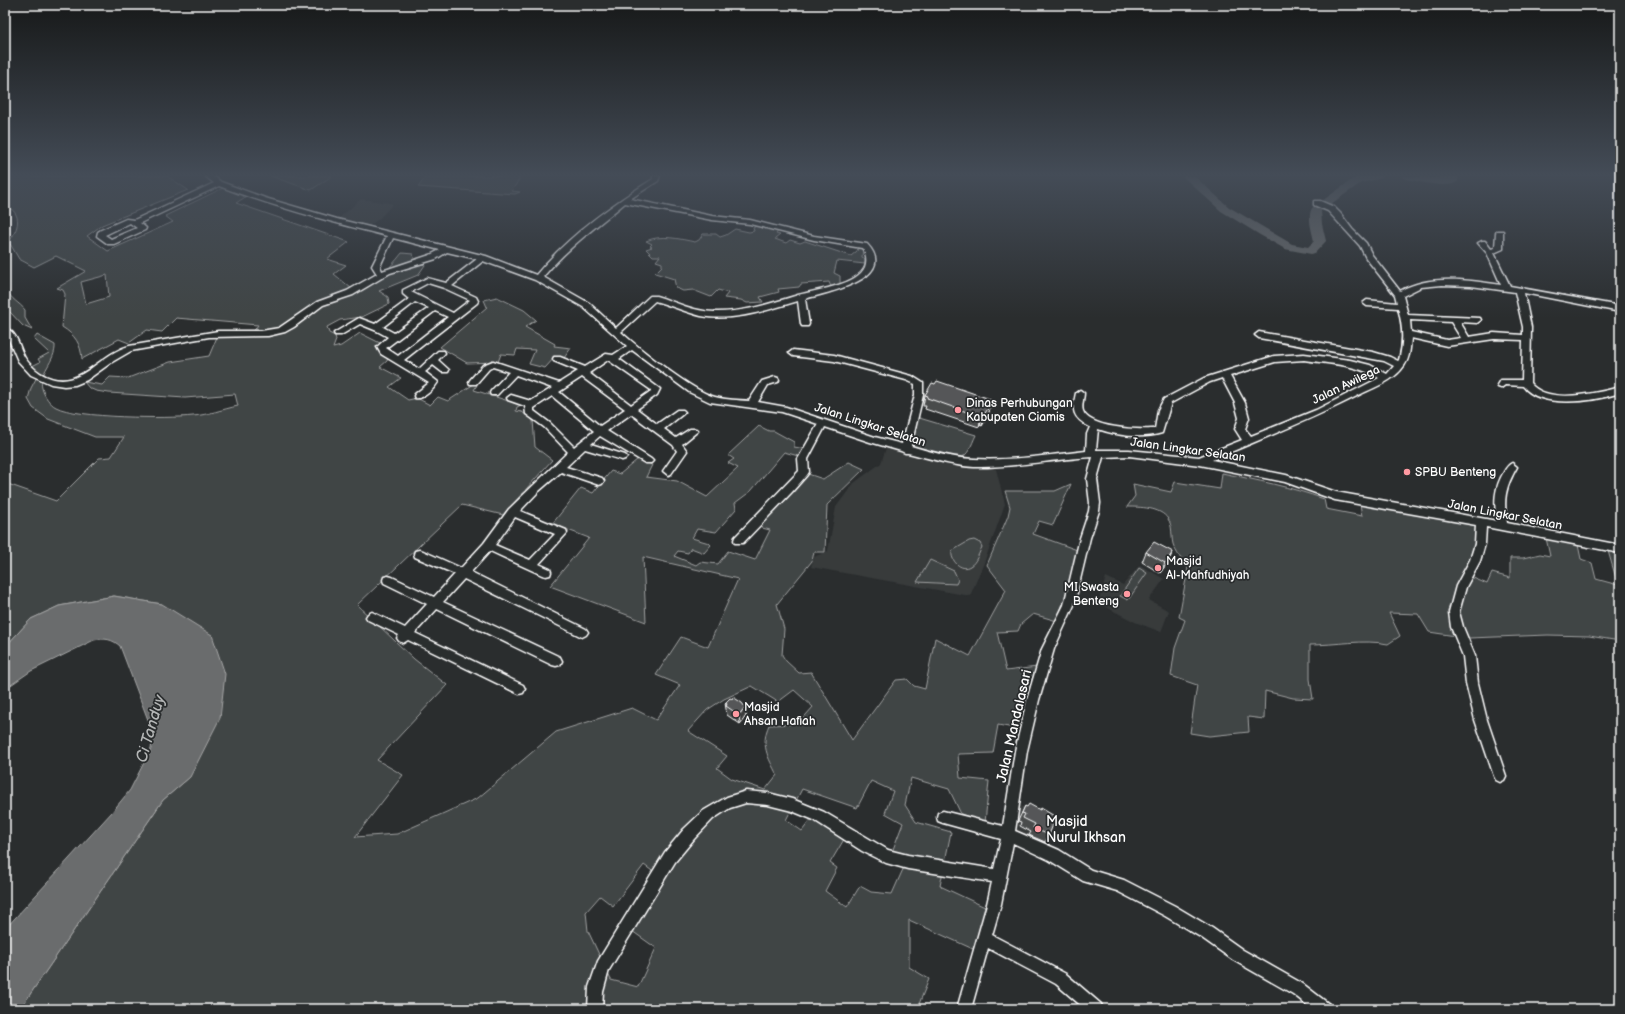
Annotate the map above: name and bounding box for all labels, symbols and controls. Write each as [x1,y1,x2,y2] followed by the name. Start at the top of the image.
[1310,362,1383,408] street label: Jalan Awilega
[966,396,1073,425] place label: Dinas Perhubungan Kabupaten Ciamis
[812,400,928,450] street label: Jalan Lingkar Selatan
[953,405,963,415] marker: Dinas Perhubungan Kabupaten Ciamis
[1129,434,1247,466] street label: Jalan Lingkar Selatan
[1415,465,1496,480] place label: SPBU Benteng
[1402,467,1412,477] marker: SPBU Benteng
[1447,497,1564,533] street label: Jalan Lingkar Selatan
[1166,554,1250,583] place label: Masjid Al-Mahfudhiyah
[1153,563,1163,573] marker: Masjid Al-Mahfudhiyah
[1064,580,1119,609] place label: MI Swasta Benteng
[1122,589,1132,599] marker: MI Swasta Benteng
[993,668,1035,784] street label: Jalan Mandalasari
[132,692,170,765] water label: Ci Tanduy
[744,700,816,729] place label: Masjid Ahsan Hafiah
[731,709,741,719] marker: Masjid Ahsan Hafiah
[1046,813,1126,846] place label: Masjid Nurul Ikhsan
[1033,824,1043,834] marker: Masjid Nurul Ikhsan

